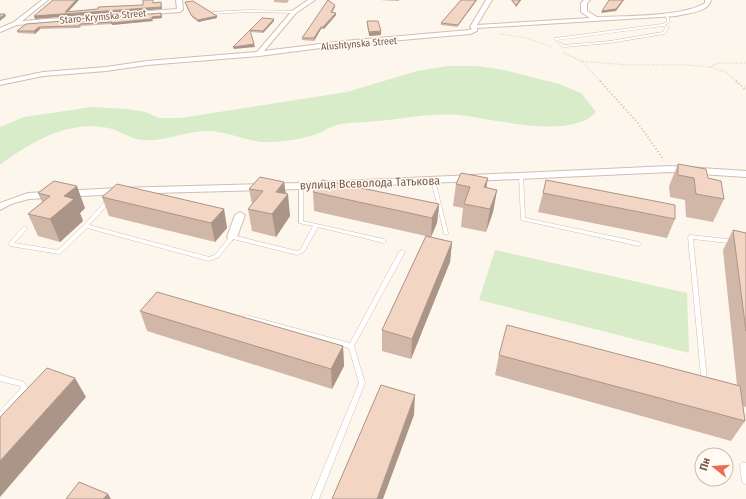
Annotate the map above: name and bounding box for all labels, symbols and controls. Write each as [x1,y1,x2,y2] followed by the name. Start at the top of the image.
[59,7,148,27] street label: Staro-Krymska Street
[321,35,398,53] street label: Alushtynska Street
[300,174,440,192] street label: вулиця Всеволода Татькова
[694,447,734,487] north arrow
[697,456,713,472] text: Пн

